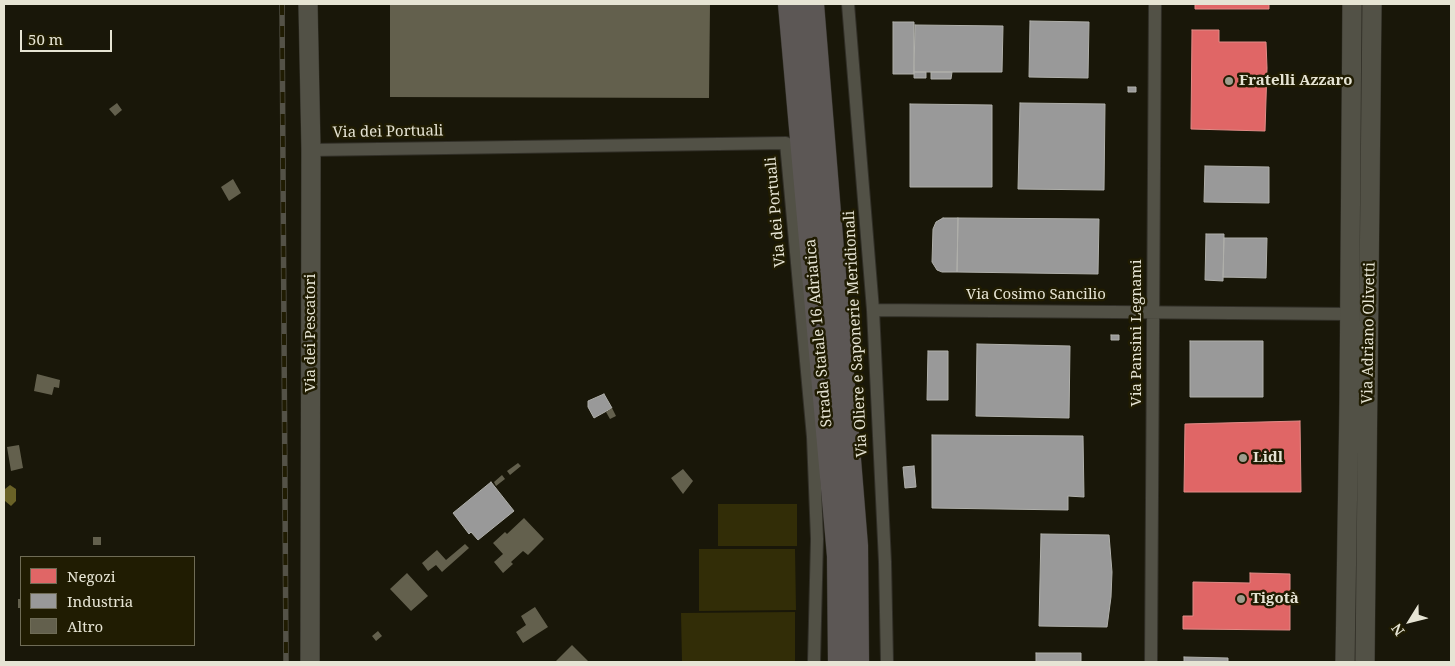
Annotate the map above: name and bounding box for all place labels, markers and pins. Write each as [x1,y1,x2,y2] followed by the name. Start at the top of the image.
[1239,72,1352,90] place label: Fratelli Azzaro
[1223,75,1235,87] marker: Fratelli Azzaro
[1253,449,1283,467] place label: Lidl
[1237,452,1249,464] marker: Lidl
[1251,590,1299,608] place label: Tigotà
[1235,593,1247,605] marker: Tigotà

